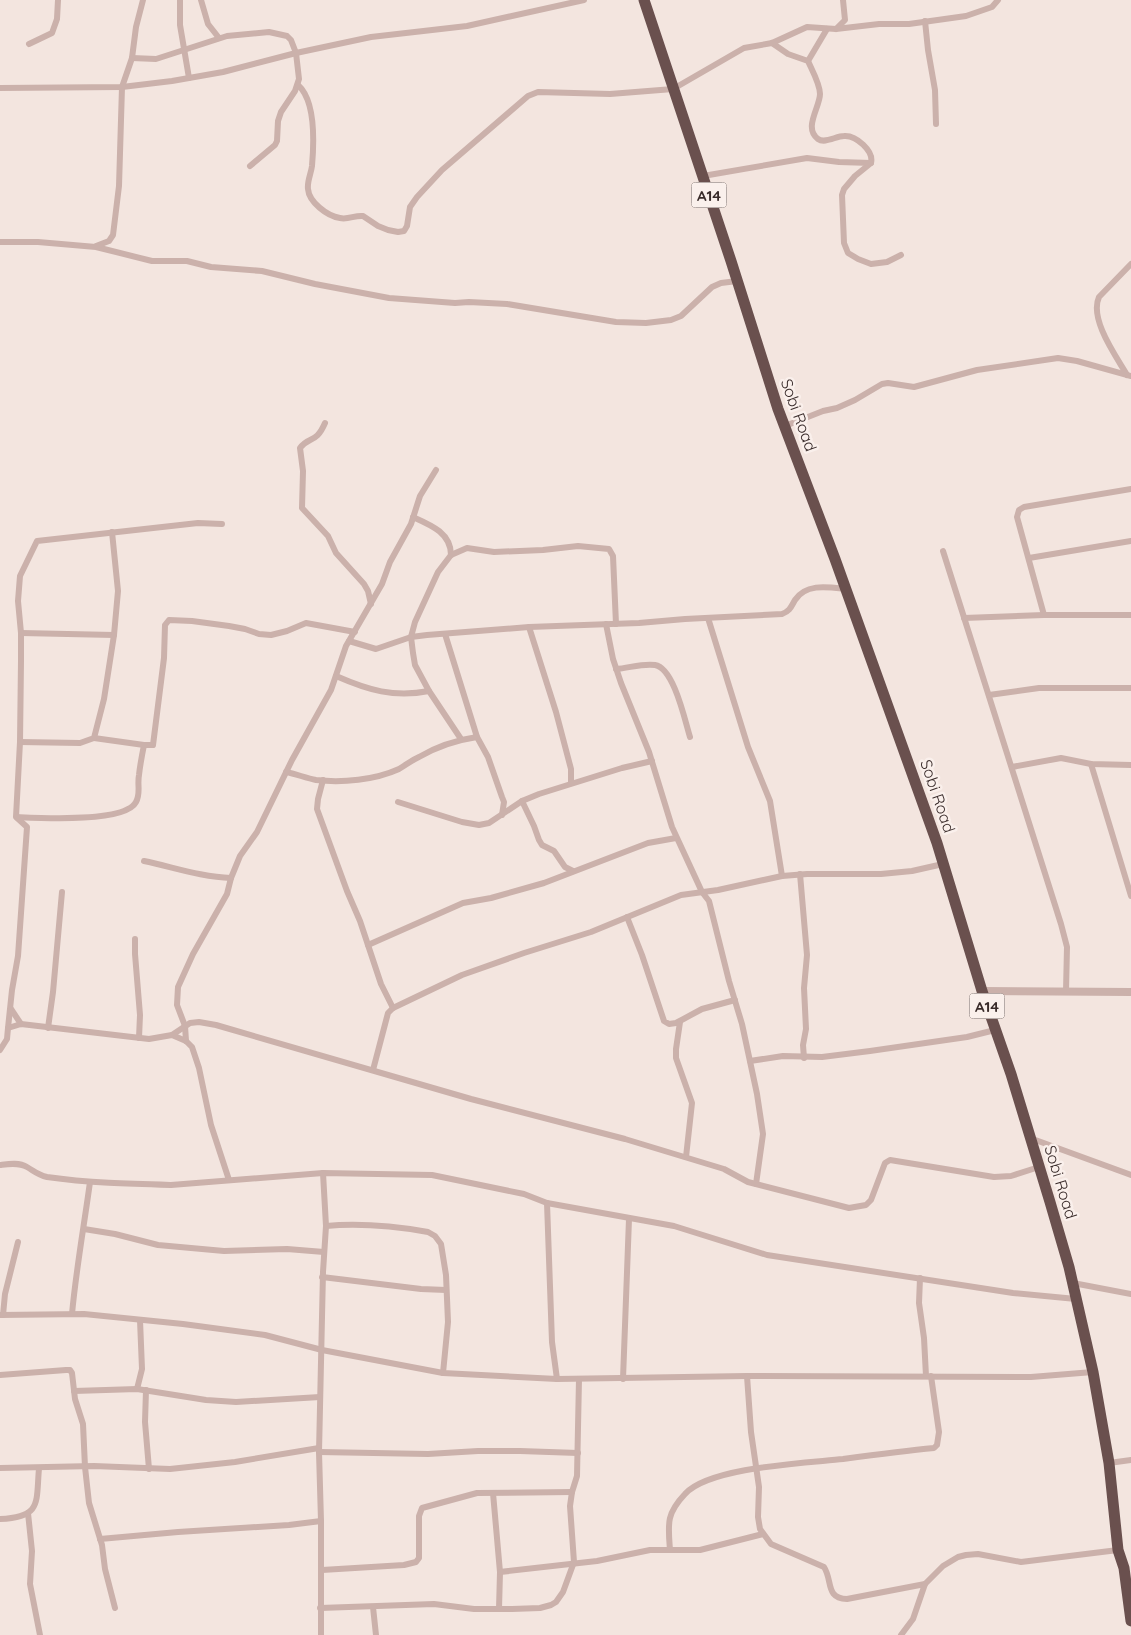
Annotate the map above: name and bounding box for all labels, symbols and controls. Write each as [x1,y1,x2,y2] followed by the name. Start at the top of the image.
[692,182,726,208] road number: A14
[777,376,821,454] street label: Sobi Road
[916,757,960,835] street label: Sobi Road
[970,994,1004,1018] road number: A14
[1040,1143,1082,1221] street label: Sobi Road

